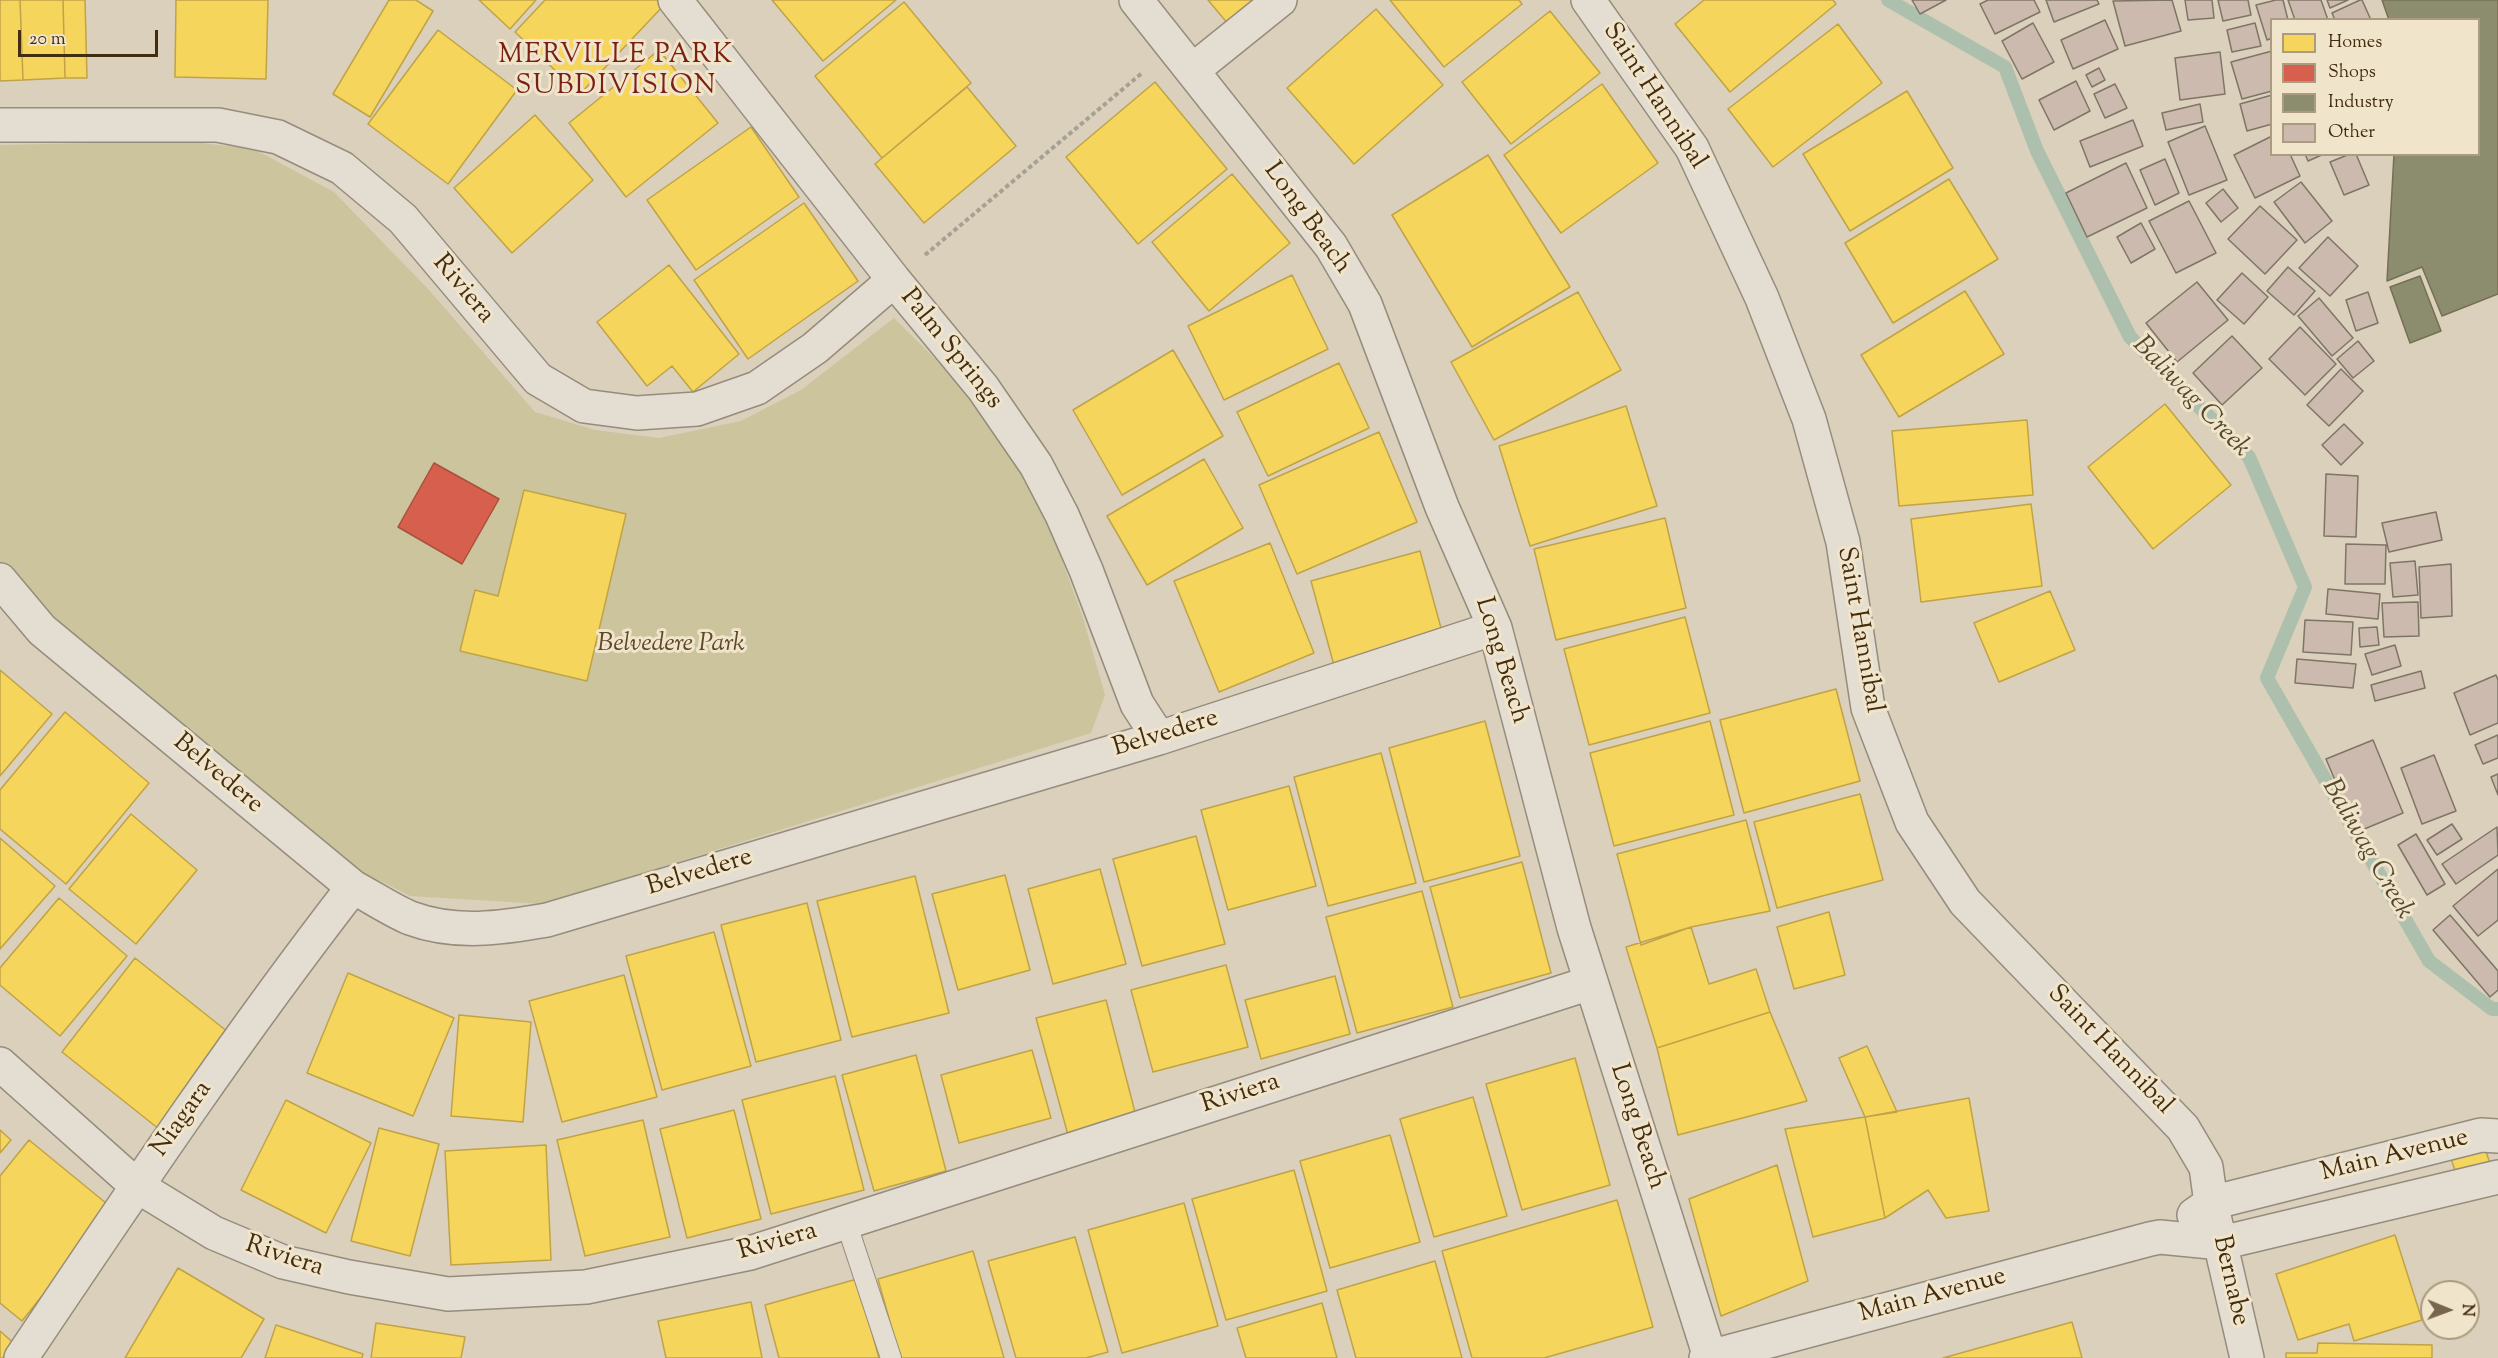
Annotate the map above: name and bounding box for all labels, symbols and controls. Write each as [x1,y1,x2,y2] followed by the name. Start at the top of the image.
[21,18,160,56] scale bar
[1594,18,1712,176] street label: Saint Hannibal
[2270,18,2480,156] legend
[29,27,66,53] text: 20 m
[2328,30,2382,56] text: Homes
[498,41,734,104] district label: MERVILLE PARK SUBDIVISION
[2328,60,2376,86] text: Shops
[2328,90,2394,116] text: Industry
[2328,120,2375,146] text: Other
[1255,157,1357,281] street label: Long Beach
[424,249,500,331] street label: Riviera
[892,284,1008,416] street label: Palm Springs
[2124,331,2256,465] water label: Baliwag Creek
[1828,544,1888,716] street label: Saint Hannibal
[1466,594,1534,728] street label: Long Beach
[597,630,745,662] park label: Belvedere Park
[1109,704,1223,766] street label: Belvedere
[165,728,269,822] street label: Belvedere
[2313,774,2419,926] water label: Baliwag Creek
[643,843,757,905] street label: Belvedere
[2039,980,2179,1122] street label: Saint Hannibal
[1601,1060,1671,1194] street label: Long Beach
[1198,1068,1284,1122] street label: Riviera
[146,1076,220,1164] street label: Niagara
[2318,1124,2472,1190] street label: Main Avenue
[735,1217,821,1269] street label: Riviera
[241,1231,327,1285] street label: Riviera
[2203,1233,2255,1329] street label: Bernabe
[1856,1262,2010,1332] street label: Main Avenue
[2420,1280,2480,1340] north arrow
[2455,1304,2478,1317] text: N

